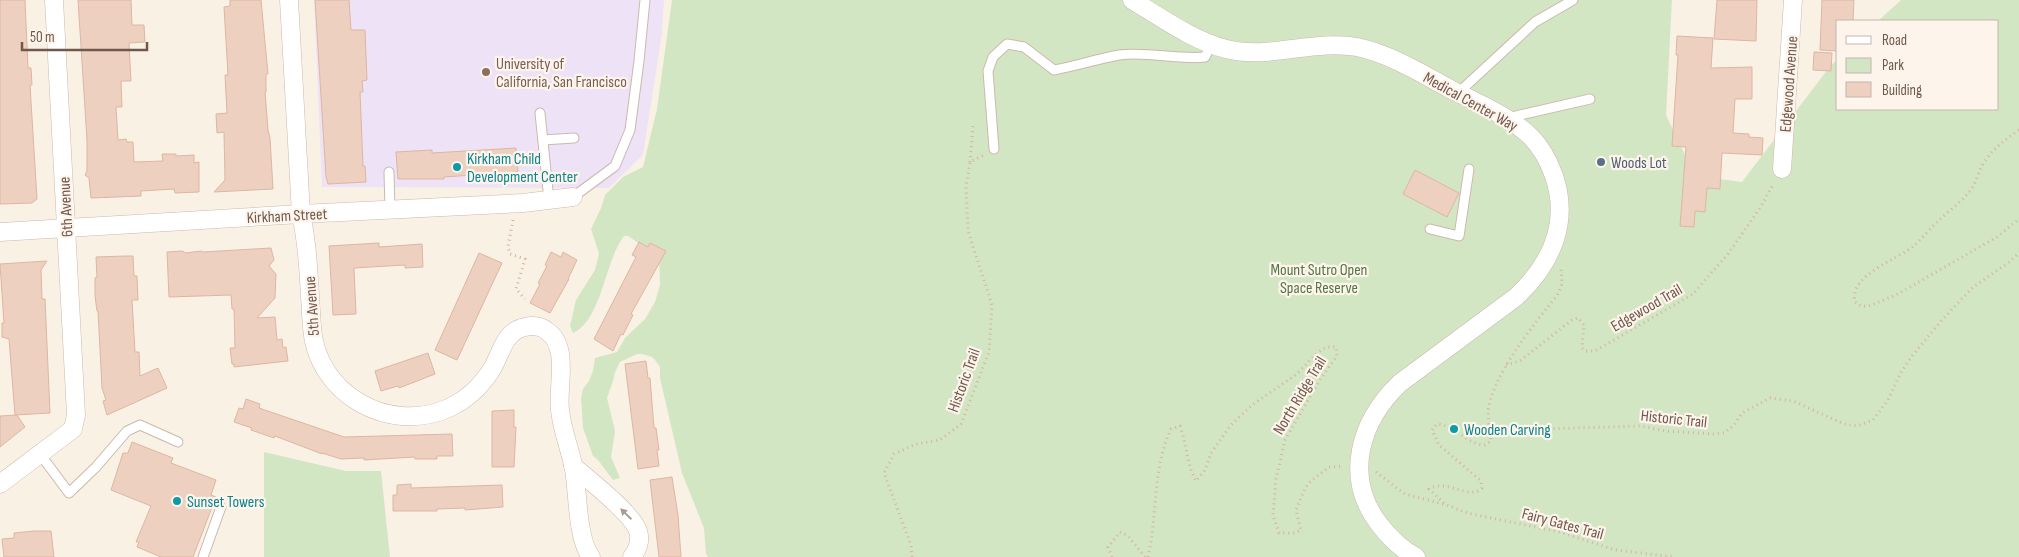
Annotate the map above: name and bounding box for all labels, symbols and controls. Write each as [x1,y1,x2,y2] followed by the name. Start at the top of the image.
[22,20,148,52] scale bar
[1836,20,1999,110] legend
[30,28,55,47] text: 50 m
[1882,31,1907,50] text: Road
[1777,35,1802,133] street label: Edgewood Avenue
[496,55,627,92] place label: University of California, San Francisco
[1882,56,1904,75] text: Park
[480,66,492,78] marker: University of California, San Francisco
[1420,69,1521,136] street label: Medical Center Way
[1882,81,1922,100] text: Building
[467,150,578,187] place label: Kirkham Child Development Center
[1611,154,1667,173] place label: Woods Lot
[1595,156,1607,168] marker: Woods Lot
[451,161,463,173] marker: Kirkham Child Development Center
[55,176,78,238] street label: 6th Avenue
[246,205,328,228] street label: Kirkham Street
[1271,261,1367,298] park label: Mount Sutro Open Space Reserve
[301,275,324,336] street label: 5th Avenue
[1608,280,1686,336] street label: Edgewood Trail
[944,346,985,415] street label: Historic Trail
[1269,353,1331,438] street label: North Ridge Trail
[1640,407,1708,432] street label: Historic Trail
[1464,421,1551,440] place label: Wooden Carving
[1448,423,1460,435] marker: Wooden Carving
[187,493,265,512] place label: Sunset Towers
[171,495,183,507] marker: Sunset Towers
[1520,504,1605,544] street label: Fairy Gates Trail
[620,508,632,520] one-way arrow

